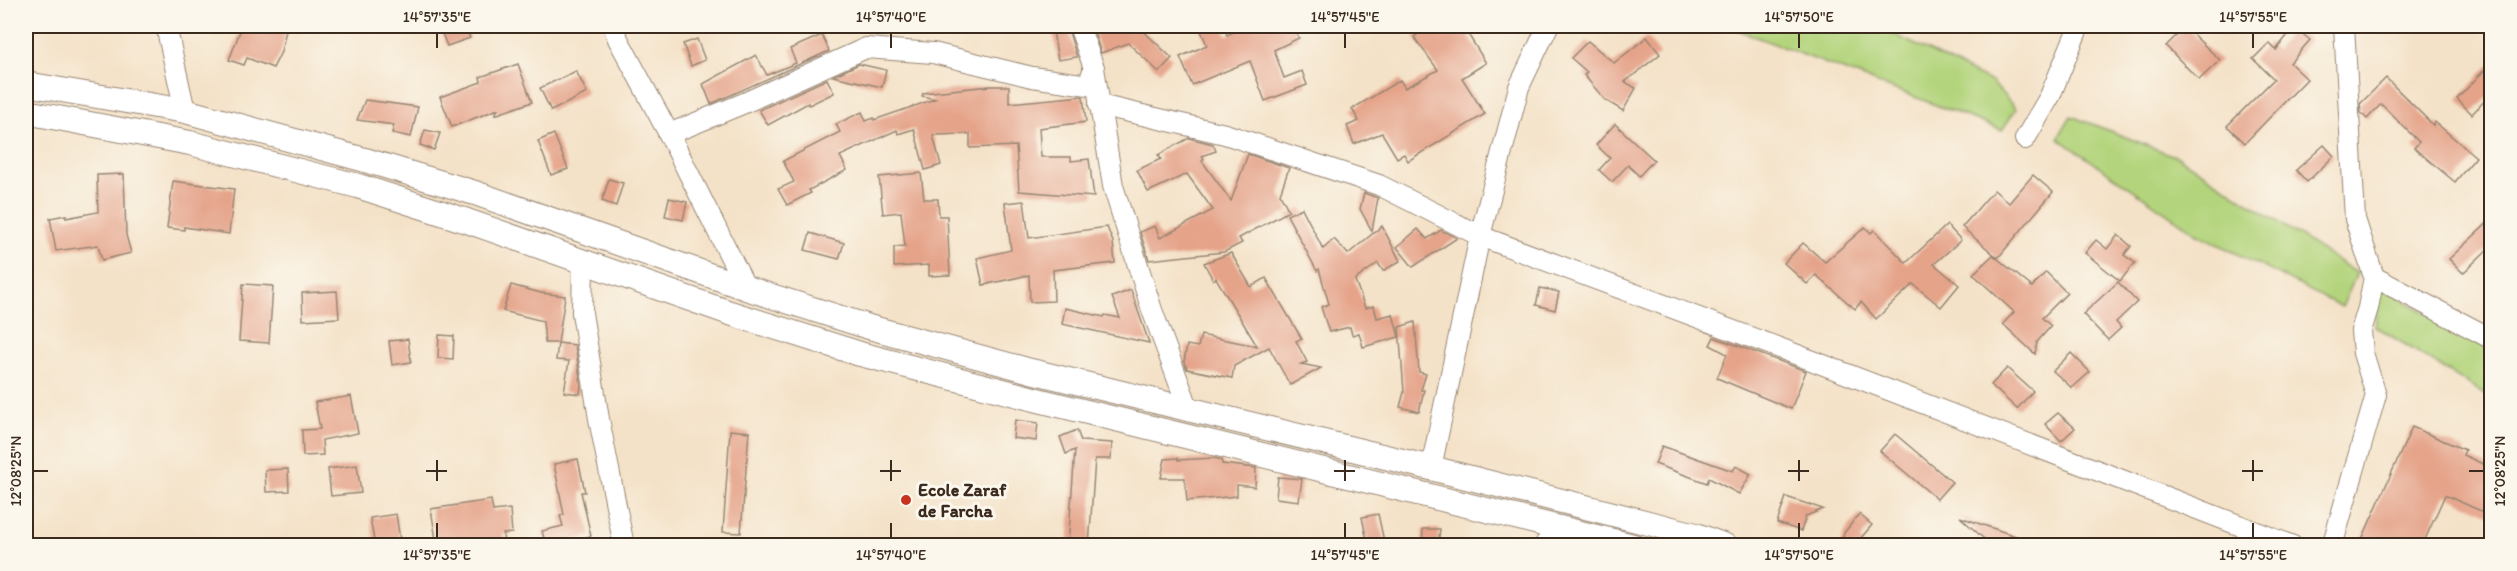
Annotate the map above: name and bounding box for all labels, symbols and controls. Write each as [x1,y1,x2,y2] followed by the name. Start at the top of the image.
[403,8,471,26] text: 14°57'35"E
[856,8,926,26] text: 14°57'40"E
[1310,8,1380,26] text: 14°57'45"E
[1764,8,1834,26] text: 14°57'50"E
[2219,8,2287,26] text: 14°57'55"E
[7,436,25,506] text: 12°08'25"N
[2491,436,2509,506] text: 12°08'25"N
[918,479,1007,522] place label: Ecole Zaraf de Farcha
[899,493,913,507] marker: Ecole Zaraf de Farcha
[403,546,471,564] text: 14°57'35"E
[856,546,926,564] text: 14°57'40"E
[1310,546,1380,564] text: 14°57'45"E
[1764,546,1834,564] text: 14°57'50"E
[2219,546,2287,564] text: 14°57'55"E

